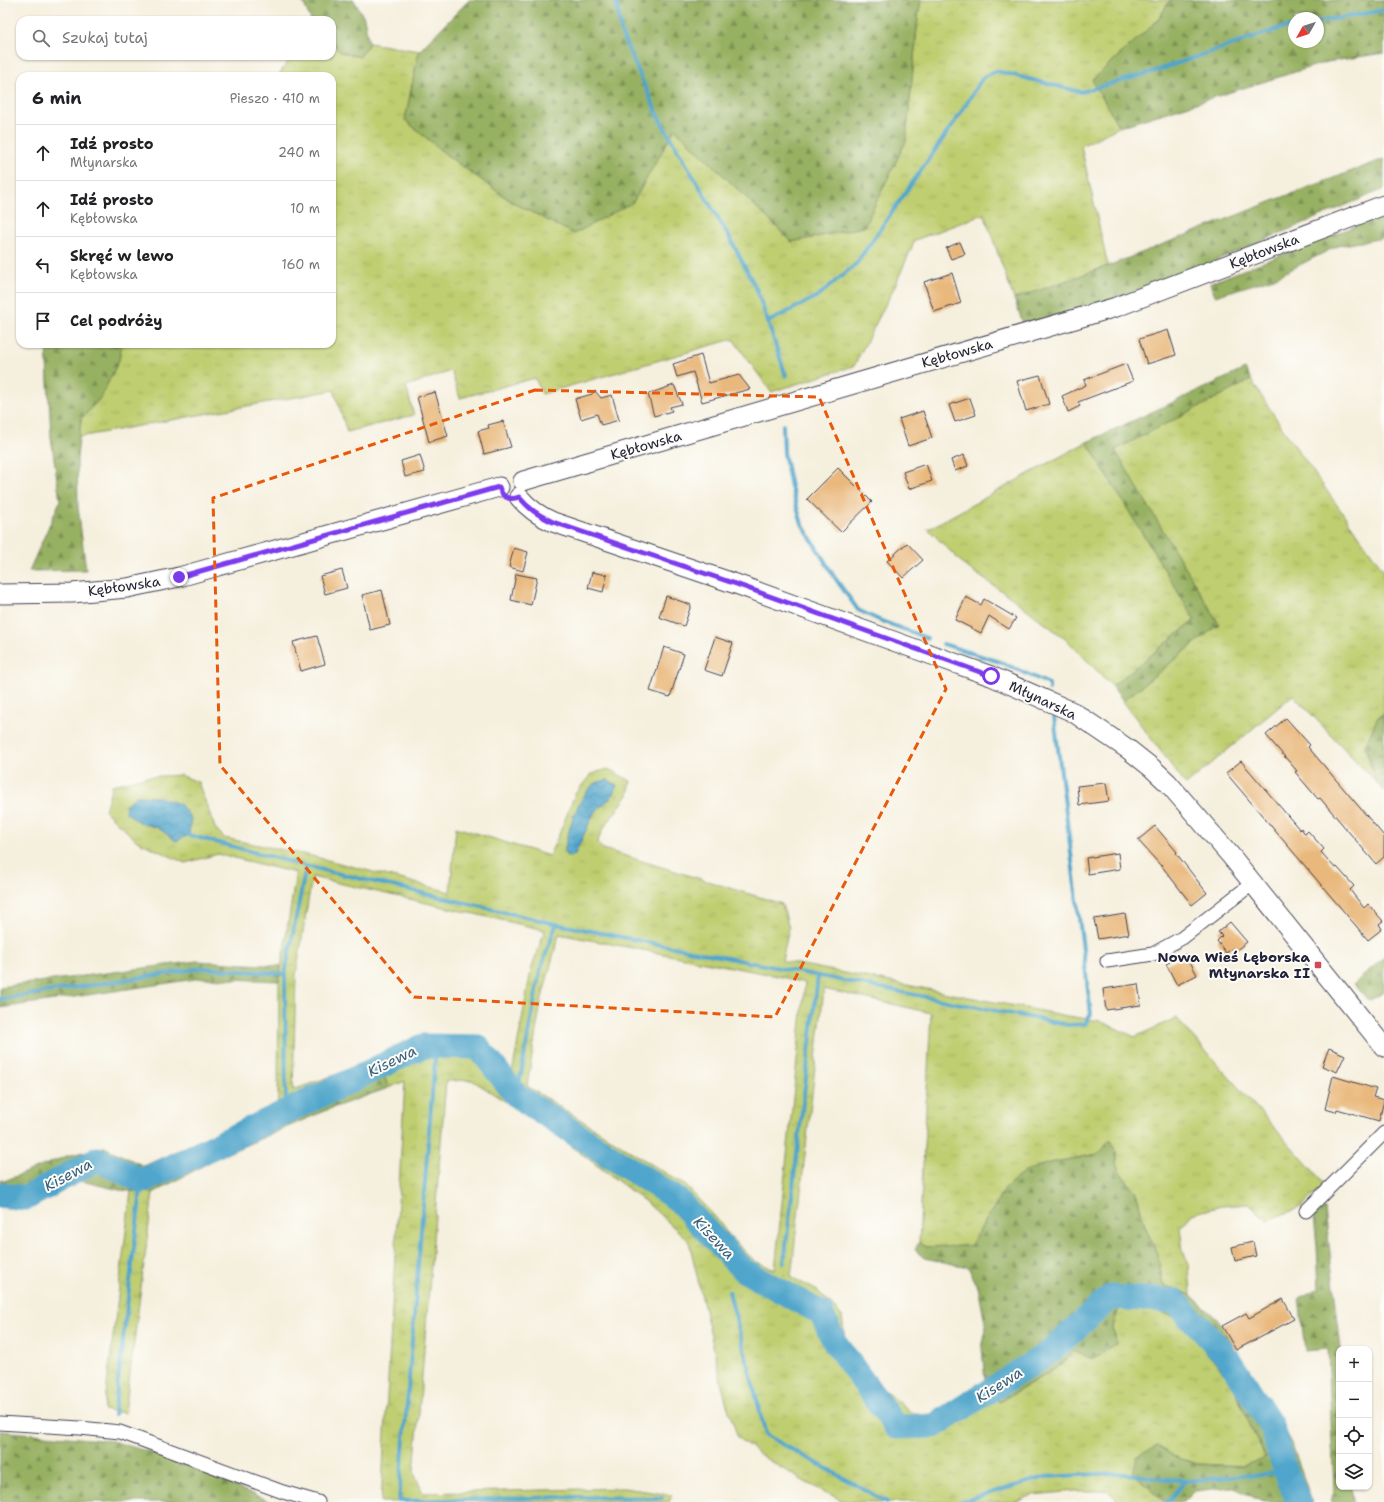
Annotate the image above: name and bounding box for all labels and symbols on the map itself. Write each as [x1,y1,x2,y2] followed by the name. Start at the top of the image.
[1288,12,1324,48] north arrow
[1227,229,1302,272] street label: Kębłowska
[920,334,995,372] street label: Kębłowska
[609,426,684,464] street label: Kębłowska
[170,568,188,586] route end
[87,572,162,600] street label: Kębłowska
[982,667,1000,685] route start
[1006,677,1080,724] street label: Młynarska
[1158,948,1310,982] place label: Nowa Wieś Lęborska Młynarska II
[1313,960,1323,970] marker: Nowa Wieś Lęborska Młynarska II
[364,1041,420,1081] water label: Kisewa
[40,1154,96,1196] water label: Kisewa
[689,1212,739,1264] water label: Kisewa
[972,1362,1026,1408] water label: Kisewa

